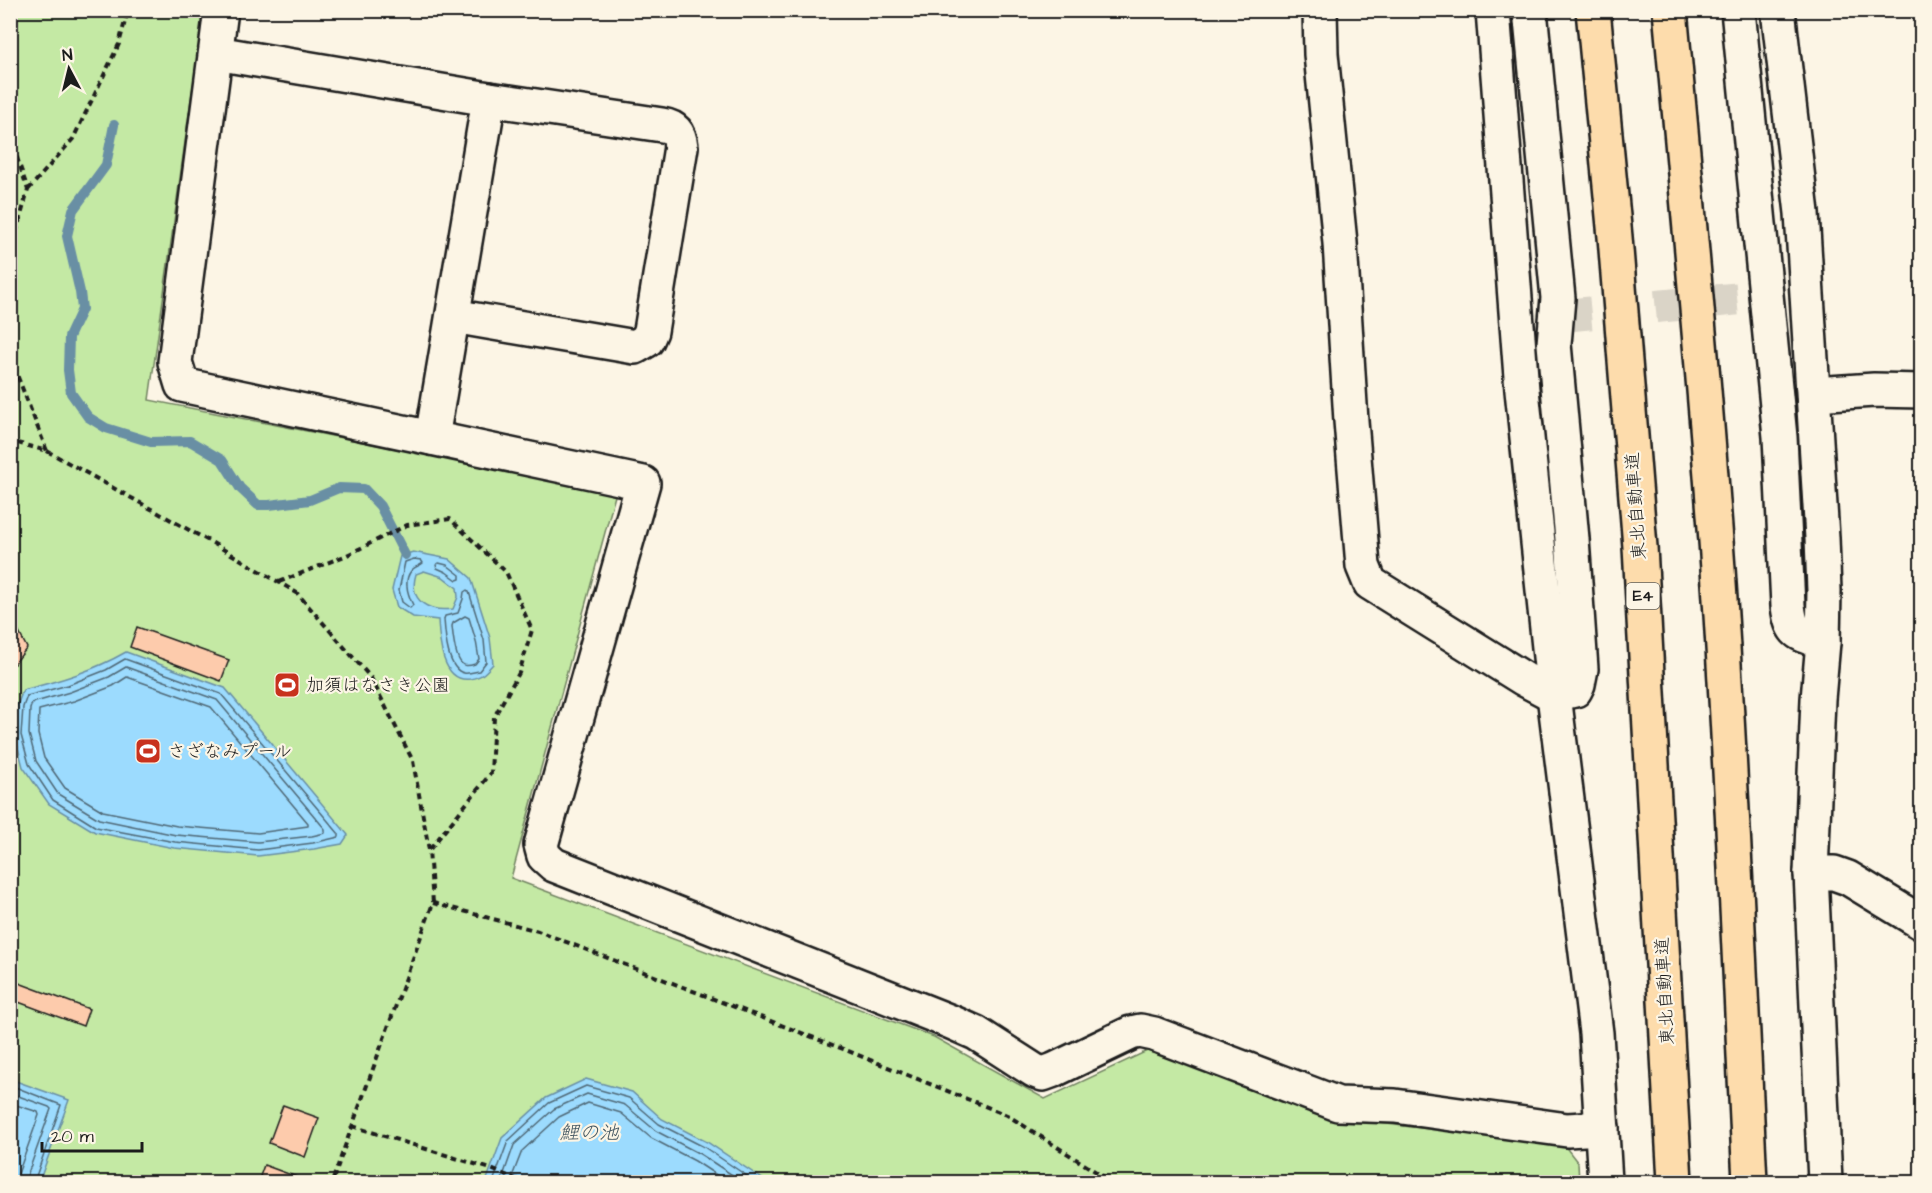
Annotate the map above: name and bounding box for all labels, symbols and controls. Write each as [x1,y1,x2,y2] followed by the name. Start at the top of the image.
[39,39,99,99] north arrow
[61,44,74,67] text: N
[1620,451,1652,561] street label: 東北自動車道
[1626,583,1660,609] road number: E4
[272,670,302,700] sports icon: 加須はなさき公園
[306,673,450,698] place label: 加須はなさき公園
[133,736,163,766] sports icon: さざなみプール
[168,739,292,764] place label: さざなみプール
[1650,936,1680,1046] street label: 東北自動車道
[42,1115,142,1153] scale bar
[559,1119,620,1147] water label: 鯉の池
[51,1124,94,1149] text: 20 m

